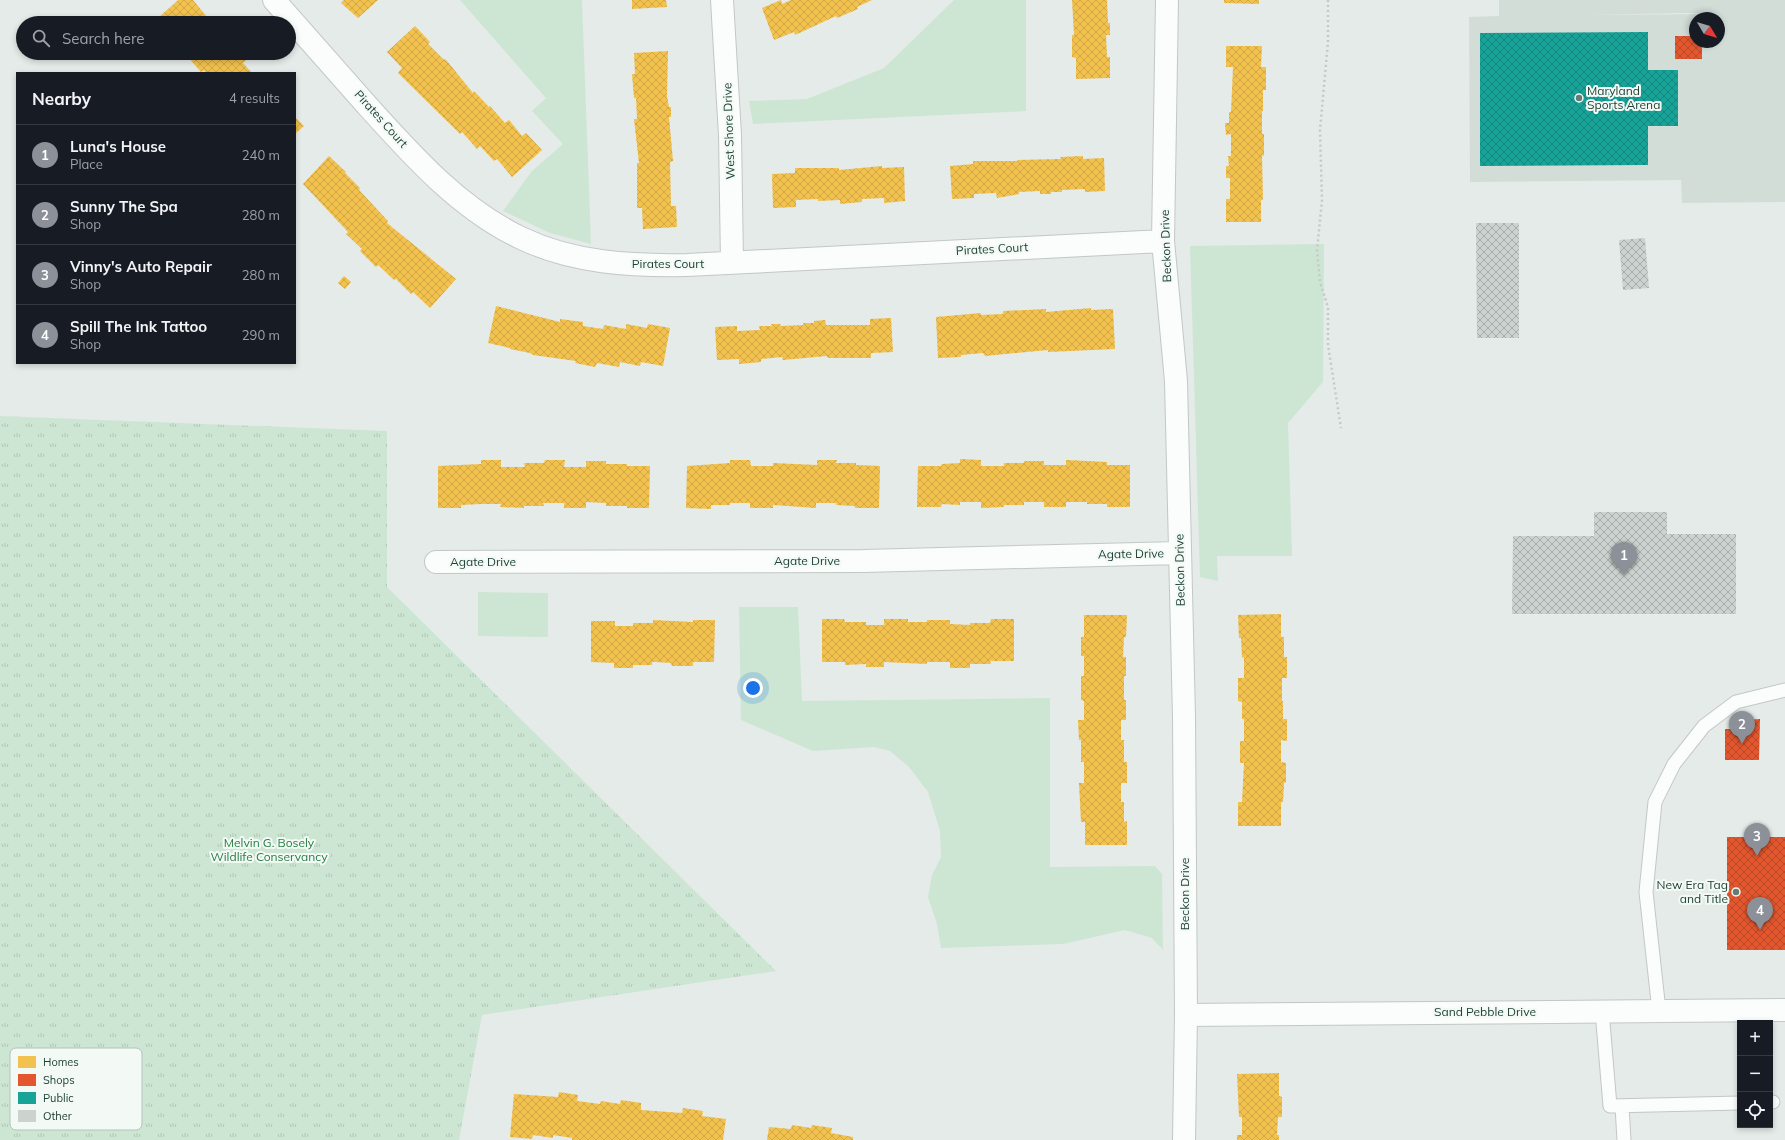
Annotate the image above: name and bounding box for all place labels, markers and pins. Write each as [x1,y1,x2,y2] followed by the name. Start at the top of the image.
[1587,83,1660,112] place label: Maryland Sports Arena
[1574,93,1584,103] marker: Maryland Sports Arena
[1611,542,1637,575] pin: 1
[1729,711,1755,744] pin: 2
[1744,823,1770,856] pin: 3
[1657,877,1728,906] place label: New Era Tag and Title
[1731,887,1741,897] marker: New Era Tag and Title
[1747,897,1773,930] pin: 4

